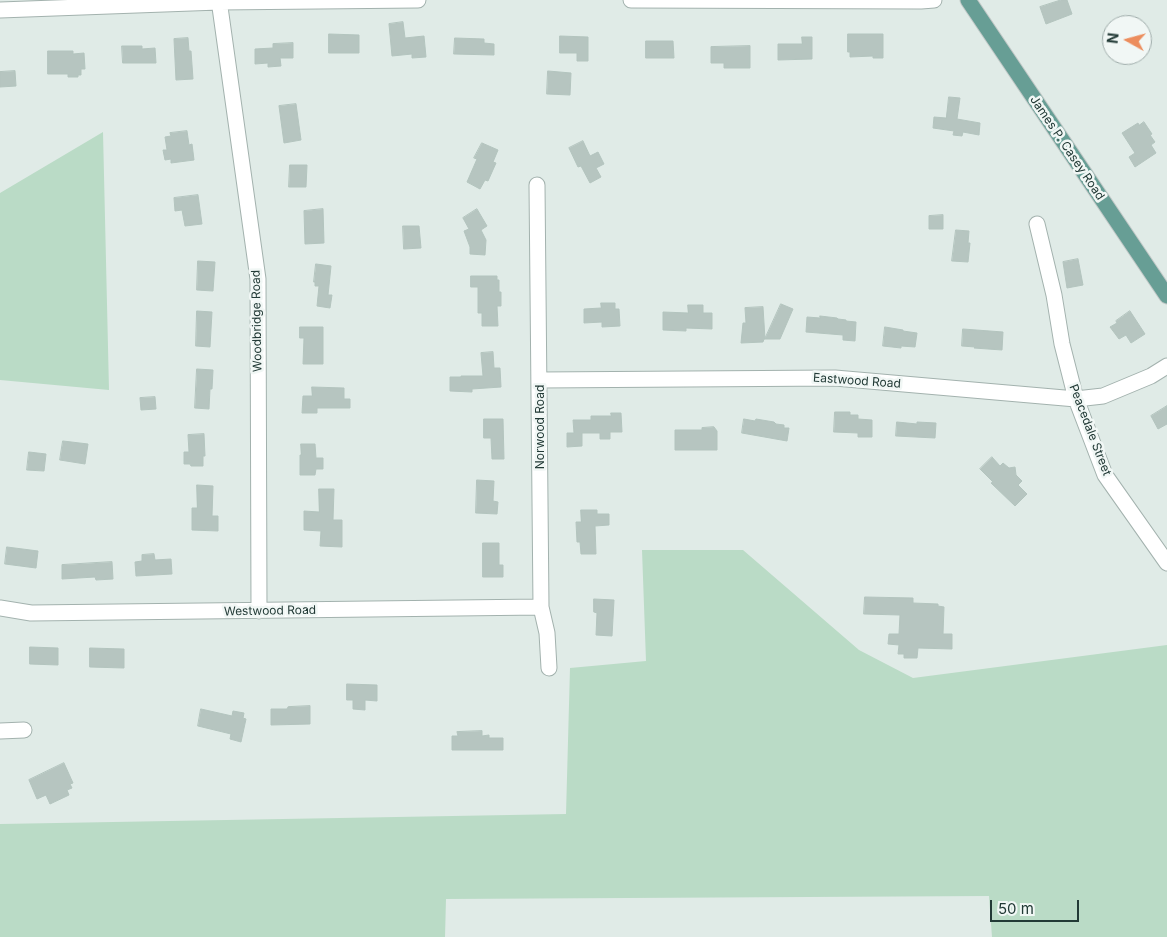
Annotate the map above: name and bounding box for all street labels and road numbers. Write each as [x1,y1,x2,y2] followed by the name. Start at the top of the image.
[1027,93,1107,203] street label: James P. Casey Road
[249,270,265,372] street label: Woodbridge Road
[813,371,901,391] street label: Eastwood Road
[1066,382,1114,478] street label: Peacedale Street
[533,385,547,469] street label: Norwood Road
[224,603,316,619] street label: Westwood Road

